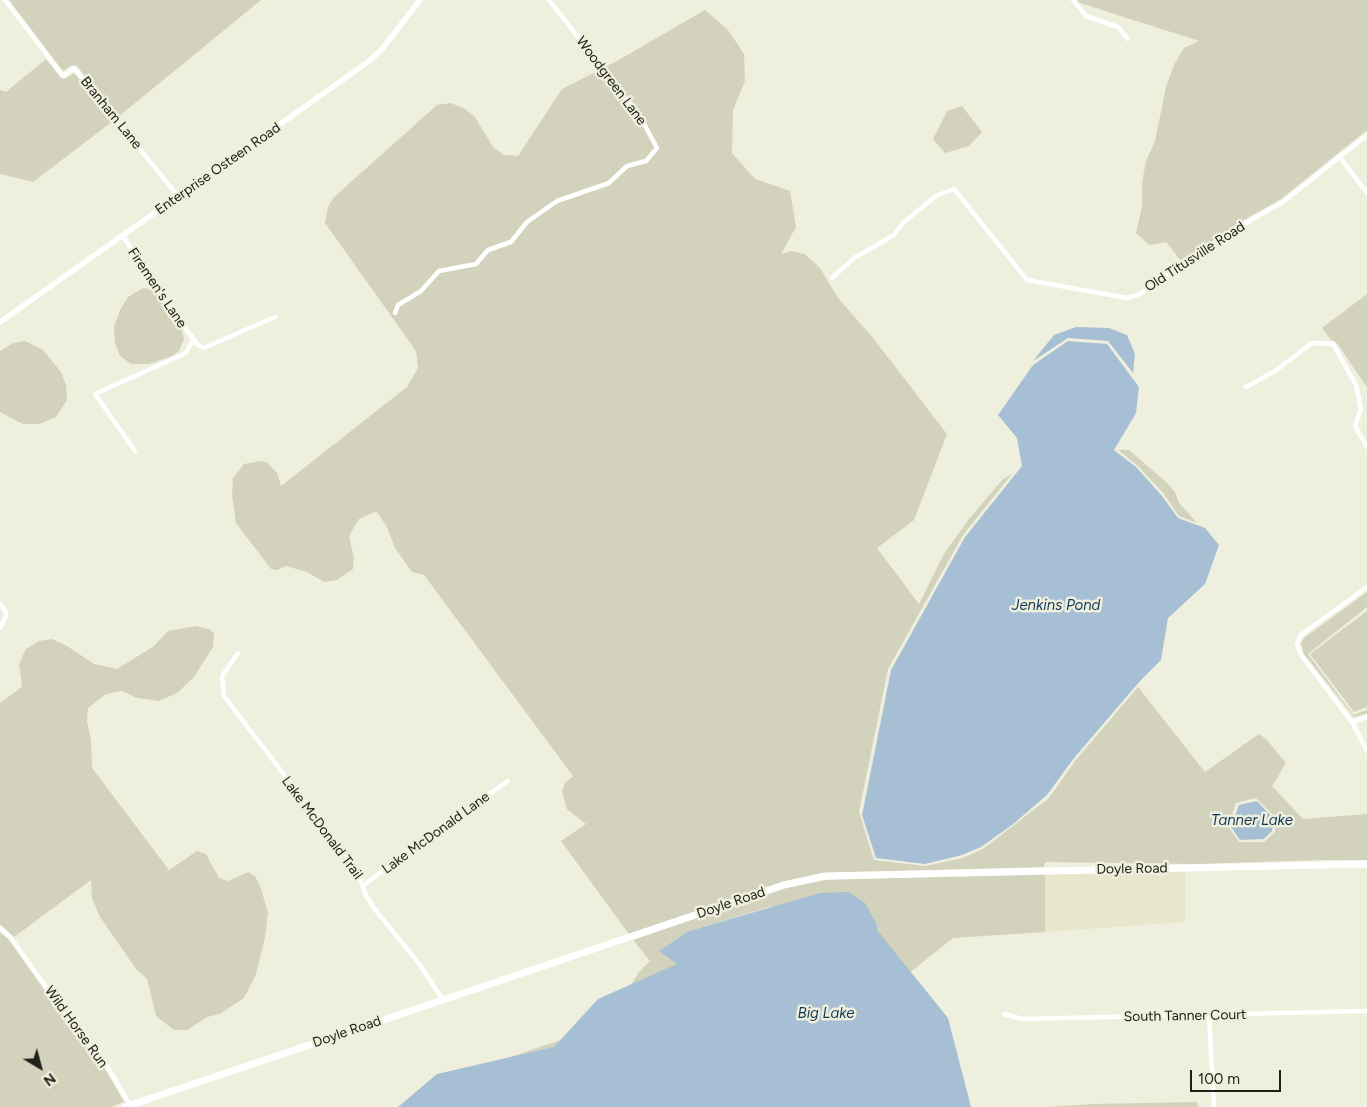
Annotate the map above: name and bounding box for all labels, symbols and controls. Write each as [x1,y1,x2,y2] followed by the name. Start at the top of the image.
[572,33,650,129] street label: Woodgreen Lane
[77,73,145,153] street label: Branham Lane
[152,119,284,219] street label: Enterprise Osteen Road
[1142,218,1248,296] street label: Old Titusville Road
[124,245,190,331] street label: Firemen's Lane
[1012,597,1100,615] water label: Jenkins Pond
[278,773,366,883] street label: Lake McDonald Trail
[379,788,493,878] street label: Lake McDonald Lane
[1211,812,1293,830] water label: Tanner Lake
[1096,860,1168,878] street label: Doyle Road
[695,883,767,923] street label: Doyle Road
[41,983,111,1071] street label: Wild Horse Run
[797,1005,855,1023] water label: Big Lake
[1124,1007,1246,1025] street label: South Tanner Court
[311,1012,383,1052] street label: Doyle Road
[15,1042,65,1092] north arrow
[1192,1060,1283,1092] scale bar
[40,1069,59,1089] text: N
[1198,1070,1240,1088] text: 100 m

